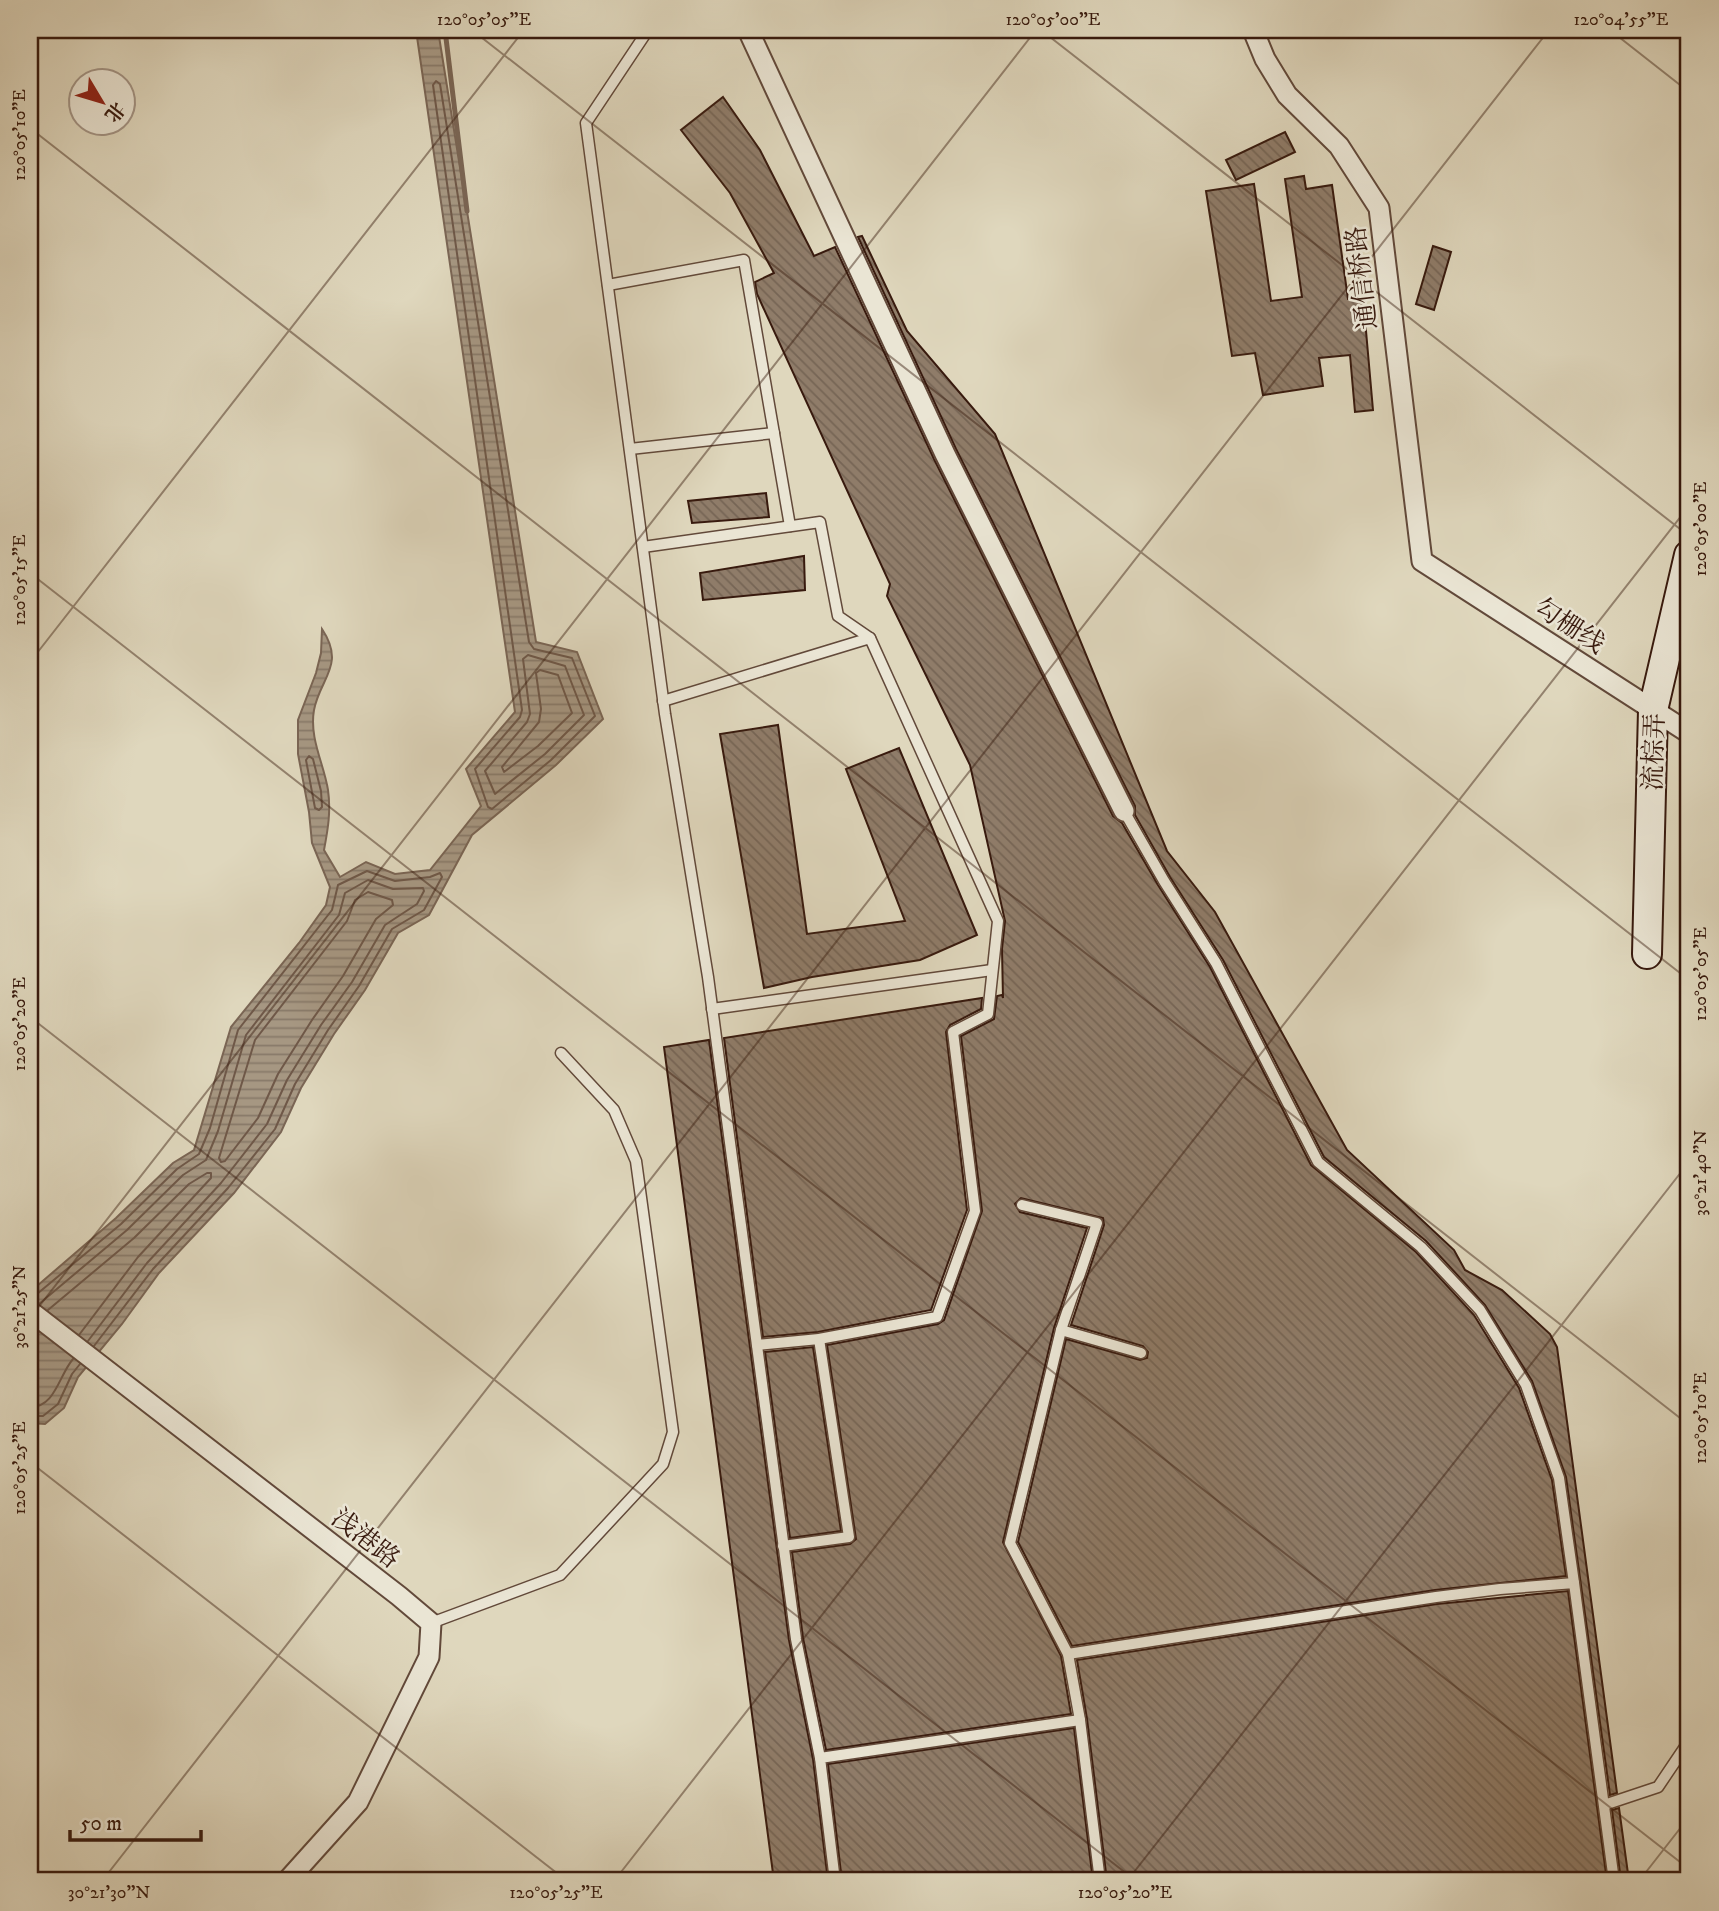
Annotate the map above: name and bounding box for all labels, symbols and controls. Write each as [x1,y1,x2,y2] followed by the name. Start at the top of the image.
[437,9,531,31] text: 120°05'05"E
[1005,9,1101,31] text: 120°05'00"E
[1573,9,1669,31] text: 120°04'55"E
[66,66,136,136] north arrow
[9,89,31,181] text: 120°05'10"E
[99,97,129,126] text: 北
[1340,224,1385,331] street label: 通信桥路
[1690,481,1712,577] text: 120°05'00"E
[9,534,31,626] text: 120°05'15"E
[1527,591,1611,661] street label: 勾栅线
[1637,712,1672,792] street label: 流棕弄
[1690,927,1712,1021] text: 120°05'05"E
[9,977,31,1071] text: 120°05'20"E
[1690,1130,1712,1216] text: 30°21'40"N
[9,1265,31,1349] text: 30°21'25"N
[1690,1372,1712,1464] text: 120°05'10"E
[9,1421,31,1515] text: 120°05'25"E
[324,1502,406,1576] street label: 浅港路
[70,1799,201,1843] scale bar
[80,1811,122,1837] text: 50 m
[68,1882,150,1904] text: 30°21'30"N
[509,1882,603,1904] text: 120°05'25"E
[1078,1882,1172,1904] text: 120°05'20"E

